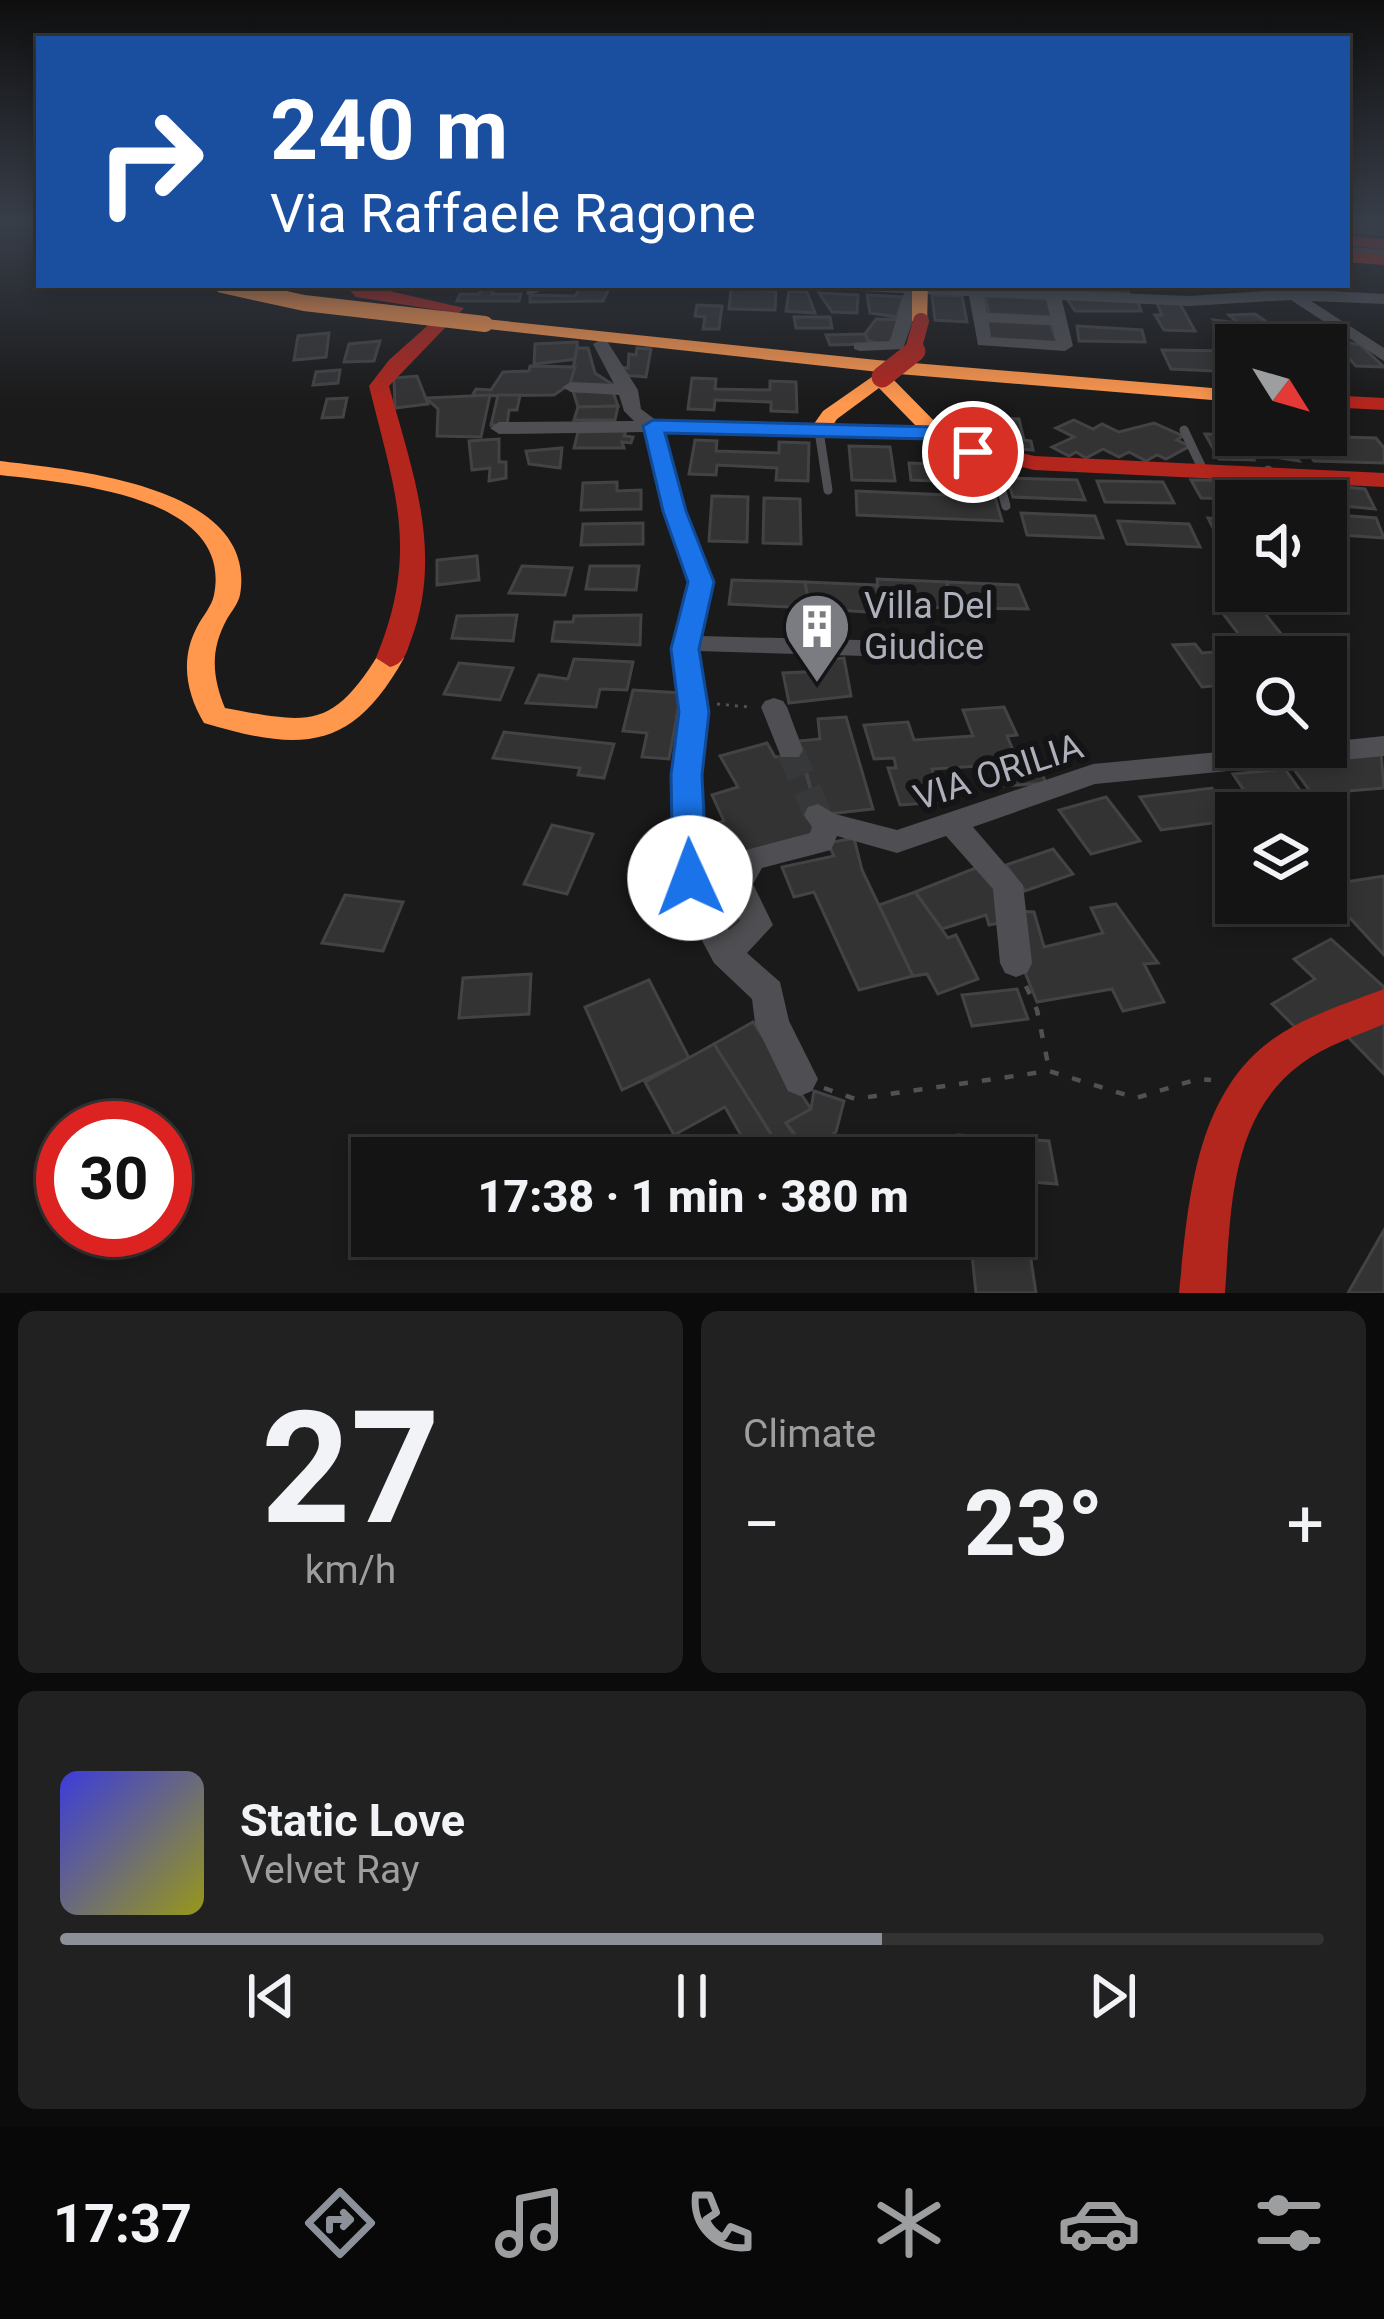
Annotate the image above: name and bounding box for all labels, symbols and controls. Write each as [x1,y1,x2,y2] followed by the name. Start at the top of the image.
[270,81,508,180] text: 240 m
[72,84,228,240] icon: right
[270,182,756,245] text: Via Raffaele Ragone
[1215,324,1347,456] north arrow
[1215,324,1347,924] map controls
[922,401,1024,503] pin
[940,419,1006,485] icon: arrive
[1215,480,1347,612] button: sound
[864,585,993,668] place label: Villa Del Giudice
[782,591,852,685] building icon: Villa Del Giudice
[1215,636,1347,768] button: search
[909,725,1089,819] street label: VIA ORILIA
[1215,792,1347,924] button: layers
[627,815,753,941] position arrow
[36,1101,192,1257] speed limit sign: 30
[477,1170,909,1223] text: 17:38 · 1 min · 380 m
[261,1377,440,1560] text: 27
[743,1411,876,1457] text: Climate
[964,1472,1103,1577] text: 23°
[743,1486,781,1563] text: −
[1287,1486,1324,1563] text: +
[305,1547,396,1593] text: km/h
[240,1794,465,1847] text: Static Love
[240,1847,419,1893] text: Velvet Ray
[238,1963,304,2029] icon: previous
[659,1963,725,2029] icon: pause
[1080,1963,1146,2029] icon: next
[298,2181,382,2265] icon: directions
[488,2181,572,2265] icon: music
[678,2181,762,2265] icon: phone
[867,2181,951,2265] icon: climate
[1057,2181,1141,2265] icon: car
[1247,2181,1331,2265] icon: filters
[53,2192,192,2255] text: 17:37

